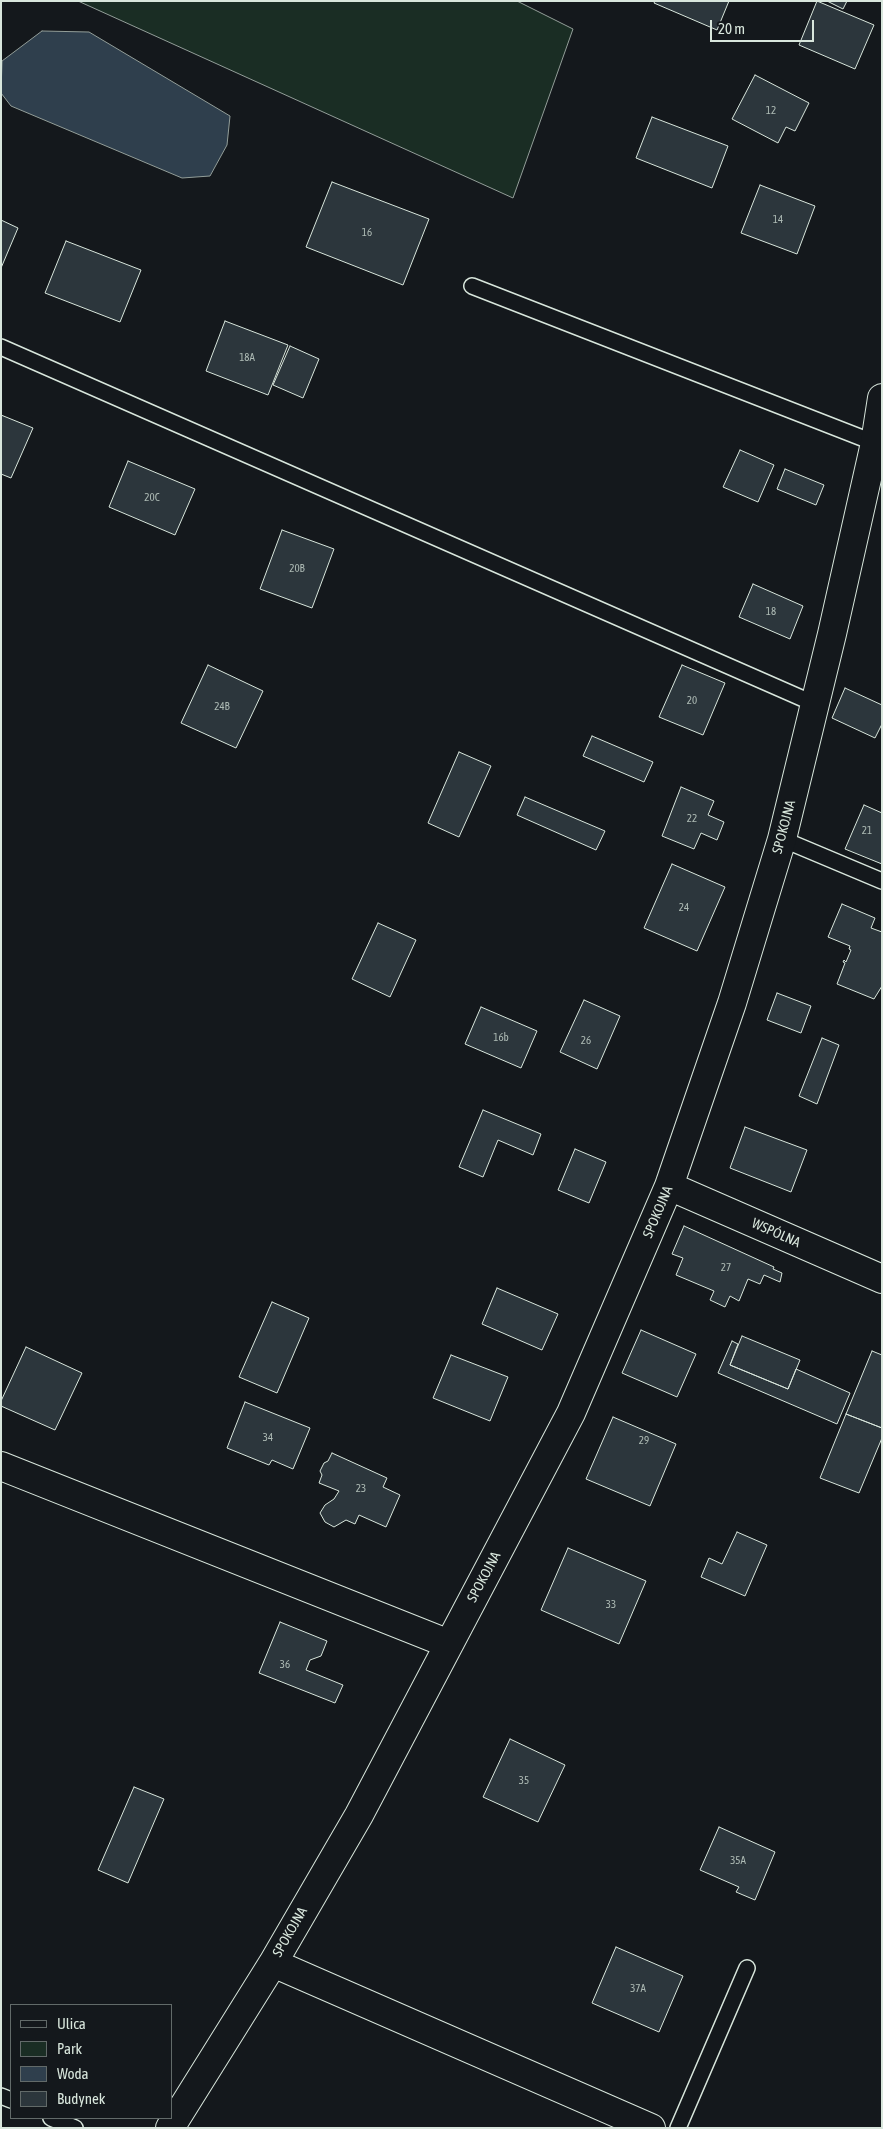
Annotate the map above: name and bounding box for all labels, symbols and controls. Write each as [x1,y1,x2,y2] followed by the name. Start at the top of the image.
[713,10,817,42] scale bar
[718,20,745,37] text: 20 m
[766,104,776,118] house number: 12
[773,213,783,227] house number: 14
[362,226,372,240] house number: 16
[239,351,255,365] house number: 18A
[144,491,160,505] house number: 20C
[289,562,305,576] house number: 20B
[766,605,776,619] house number: 18
[687,694,697,708] house number: 20
[214,700,230,714] house number: 24B
[769,798,799,856] street label: SPOKOJNA
[687,812,697,826] house number: 22
[862,824,872,838] house number: 21
[679,901,689,915] house number: 24
[493,1031,509,1045] house number: 16b
[581,1034,591,1048] house number: 26
[640,1184,676,1240] street label: SPOKOJNA
[749,1215,803,1251] street label: WSPÓLNA
[721,1261,731,1275] house number: 27
[263,1431,273,1445] house number: 34
[639,1434,649,1448] house number: 29
[356,1482,366,1496] house number: 23
[464,1549,504,1605] street label: SPOKOJNA
[606,1598,616,1612] house number: 33
[280,1658,290,1672] house number: 36
[519,1774,529,1788] house number: 35
[730,1854,746,1868] house number: 35A
[269,1904,311,1960] street label: SPOKOJNA
[630,1982,646,1996] house number: 37A
[10,2004,172,2119] legend
[57,2015,86,2032] text: Ulica
[57,2040,82,2057] text: Park
[57,2065,89,2082] text: Woda
[57,2090,105,2107] text: Budynek

